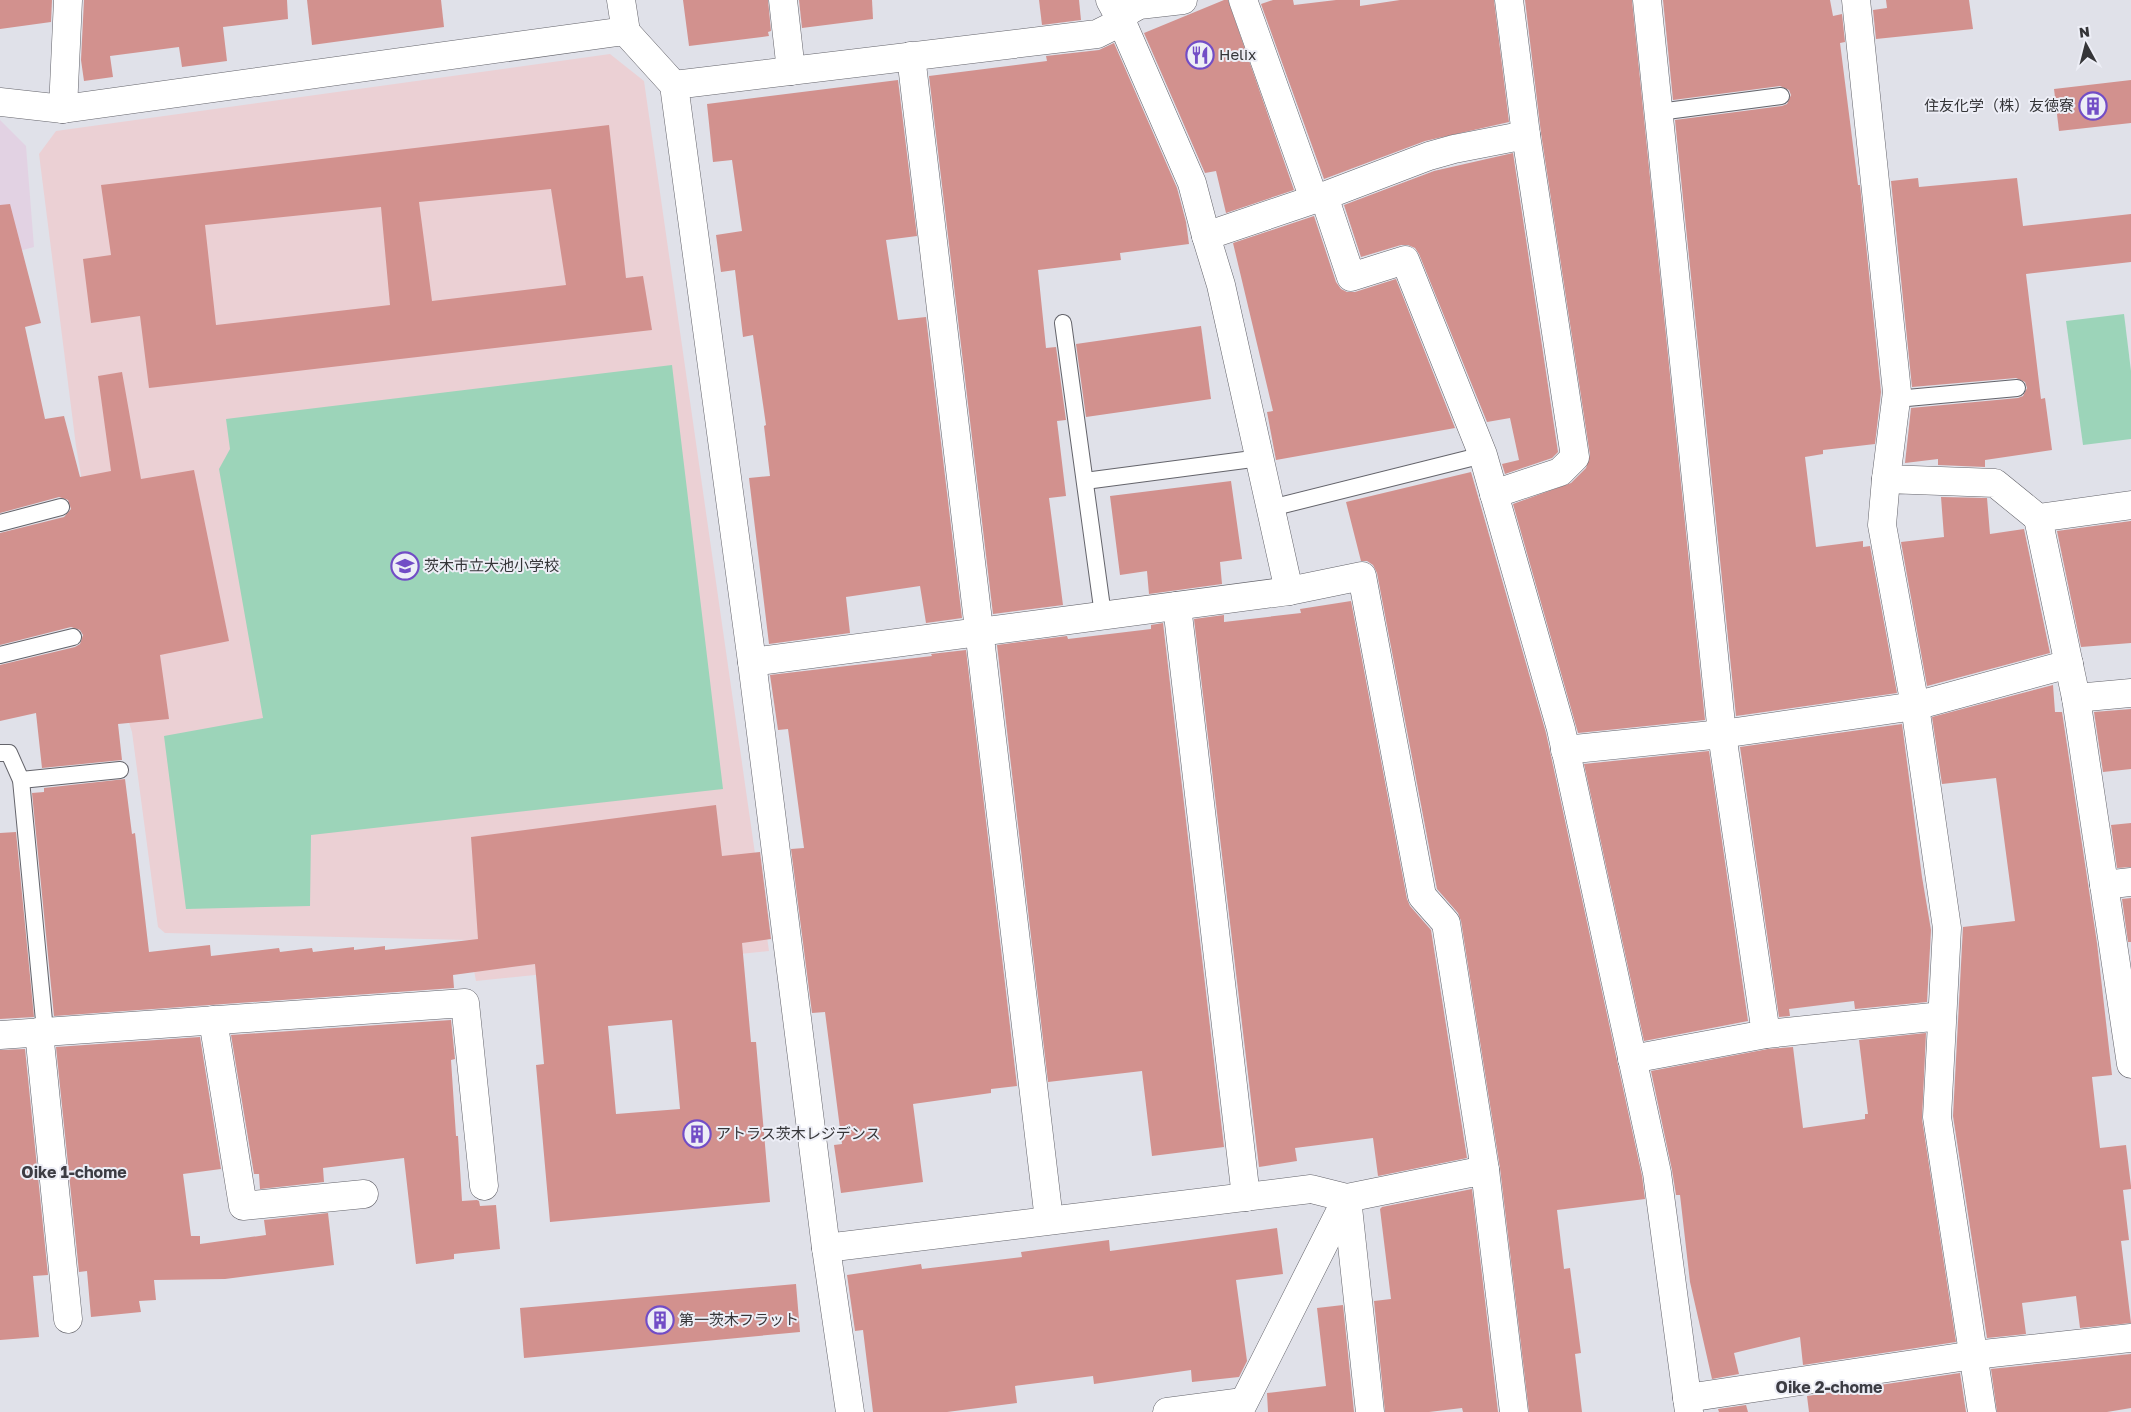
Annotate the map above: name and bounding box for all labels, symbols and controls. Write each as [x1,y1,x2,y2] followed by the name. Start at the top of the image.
[2061,20,2111,70] north arrow
[2078,23,2091,41] text: N
[1185,40,1215,70] restaurant icon: Helix
[1219,45,1256,63] place label: Helix
[2078,91,2108,121] building icon: 住友化学（株）友徳寮
[1924,96,2074,114] place label: 住友化学（株）友徳寮
[390,551,420,581] school or university icon: 茨木市立大池小学校
[424,556,559,574] place label: 茨木市立大池小学校
[682,1119,712,1149] building icon: アトラス茨木レジデンス
[716,1124,880,1142] place label: アトラス茨木レジデンス
[21,1162,127,1182] district label: Oike 1-chome
[645,1305,675,1335] building icon: 第一茨木フラット
[679,1310,799,1328] place label: 第一茨木フラット
[1776,1377,1882,1397] district label: Oike 2-chome

